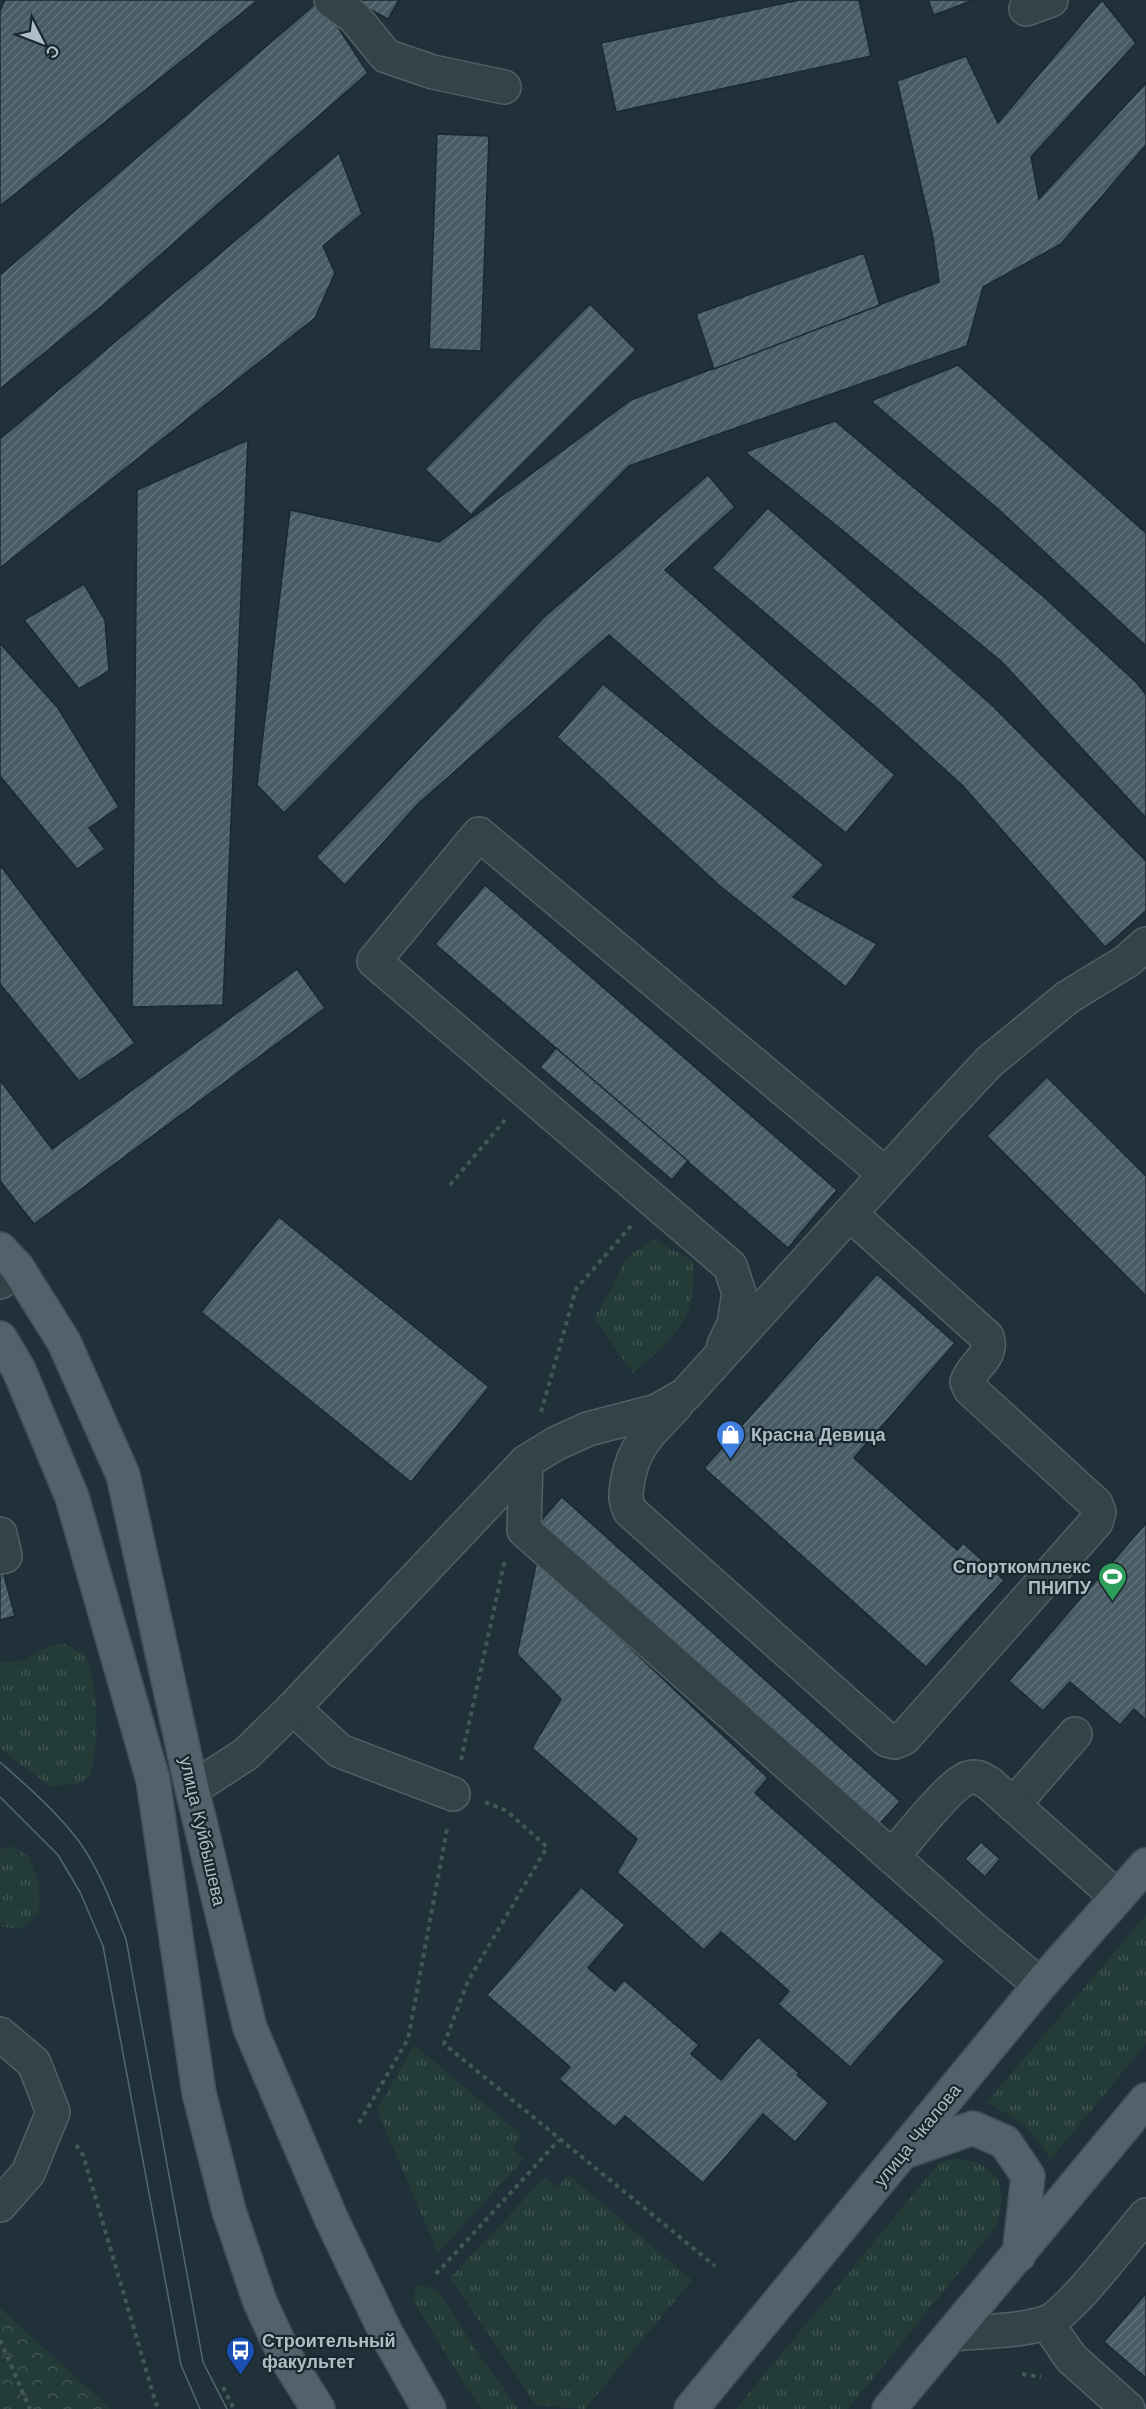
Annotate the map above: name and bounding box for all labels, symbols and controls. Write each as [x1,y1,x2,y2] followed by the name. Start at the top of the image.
[12,12,72,72] north arrow
[42,41,64,63] text: С
[714,1418,746,1460] shop icon: Красна Девица
[751,1424,887,1445] place label: Красна Девица
[953,1556,1092,1598] place label: Спорткомплекс ПНИПУ
[1096,1560,1128,1602] sports icon: Спорткомплекс ПНИПУ
[176,1754,231,1908] street label: улица Куйбышева
[869,2079,965,2191] street label: улица Чкалова
[262,2330,396,2372] place label: Строительный факультет
[225,2334,257,2376] bus stop icon: Строительный факультет

